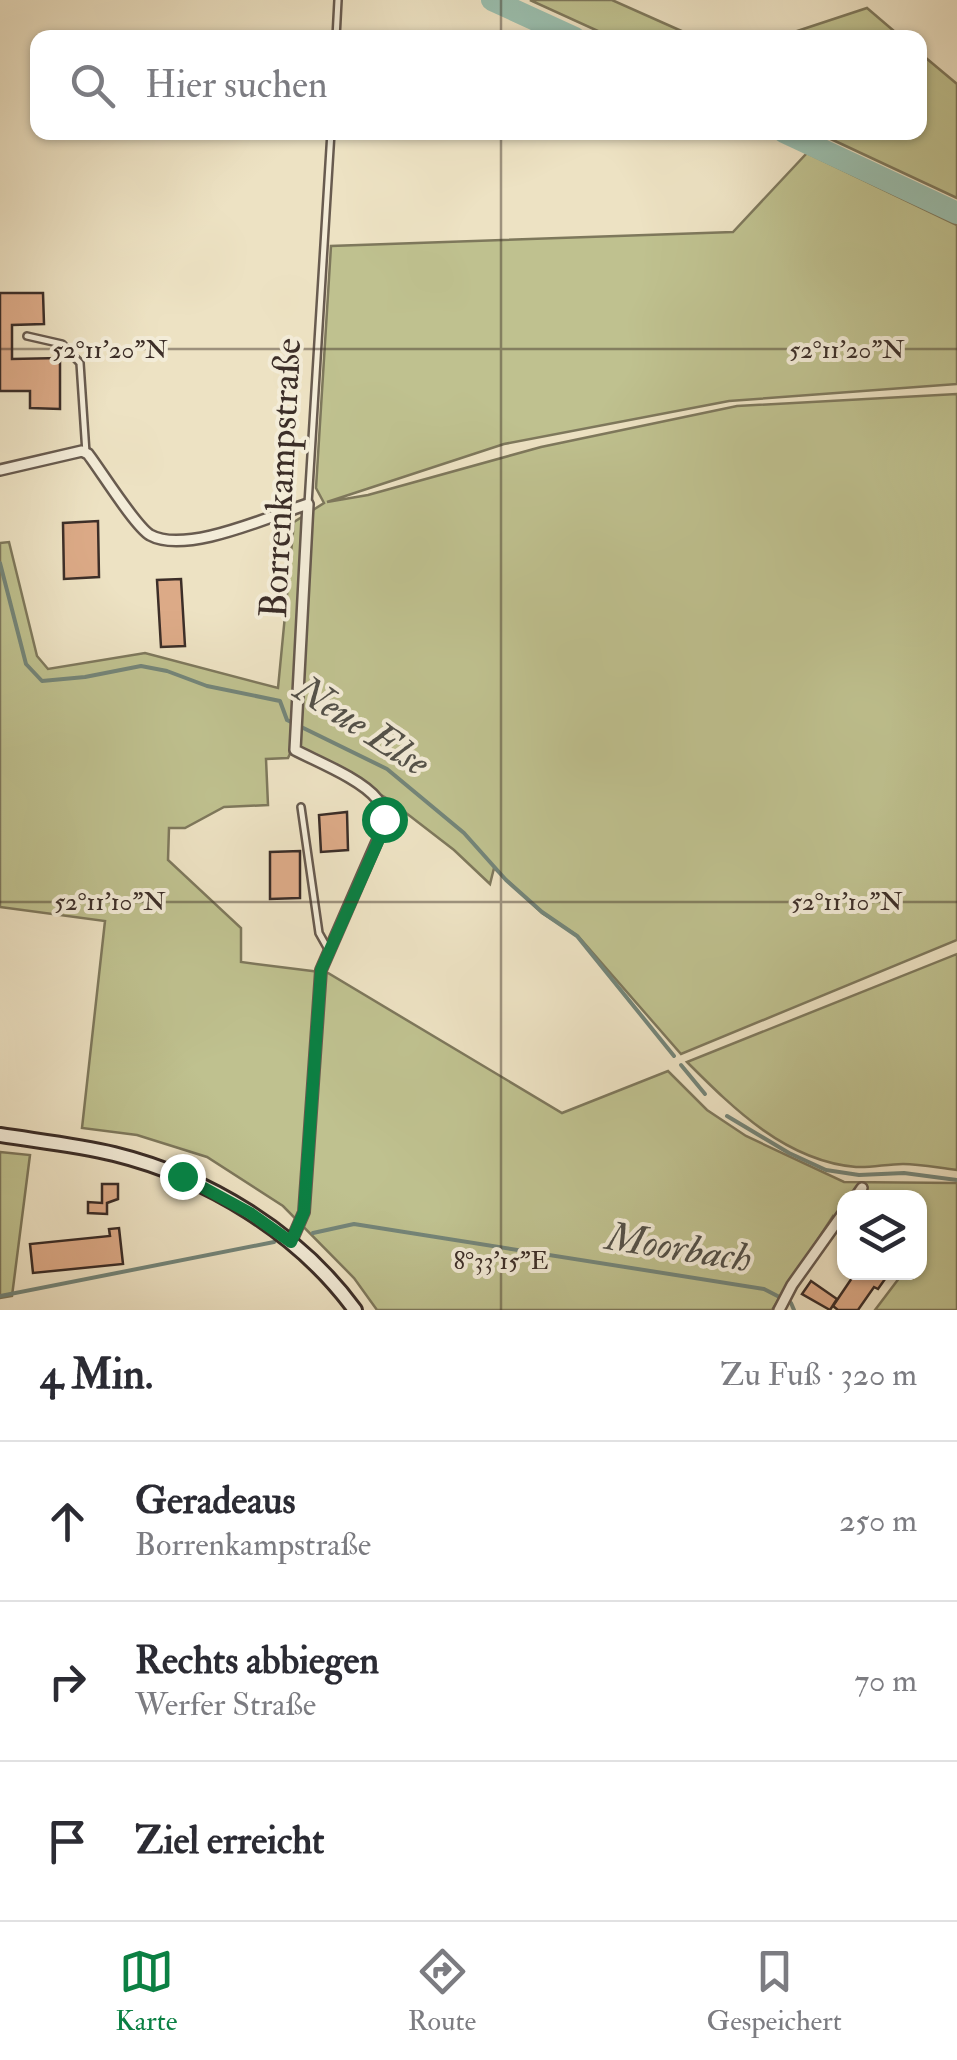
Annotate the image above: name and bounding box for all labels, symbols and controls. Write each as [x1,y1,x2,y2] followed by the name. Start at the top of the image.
[30,30,927,140] search box
[65,58,120,113] icon: search
[145,61,328,109] text: Hier suchen
[52,335,168,366] text: 52°11'20"N
[789,335,905,366] text: 52°11'20"N
[250,337,312,619] street label: Borrenkampstraße
[283,662,440,789] water label: Neue Else
[362,797,408,843] route start
[54,887,166,918] text: 52°11'10"N
[791,887,903,918] text: 52°11'10"N
[160,1154,206,1200] route end
[837,1190,927,1280] map controls
[837,1190,927,1280] button: layers
[600,1211,755,1285] water label: Moorbach
[454,1246,548,1277] text: 8°33'15"E
[40,1349,153,1401] text: 4 Min.
[720,1355,917,1395] text: Zu Fuß · 320 m
[135,1477,296,1525] text: Geradeaus
[40,1494,95,1549] icon: ahead
[839,1501,917,1541] text: 250 m
[135,1525,371,1565] text: Borrenkampstraße
[135,1637,379,1685] text: Rechts abbiegen
[40,1654,95,1709] icon: right
[854,1661,917,1701] text: 70 m
[135,1685,316,1725] text: Werfer Straße
[40,1814,95,1869] icon: arrive
[135,1817,324,1865] text: Ziel erreicht
[115,1944,177,2039] tab: Karte
[408,1944,476,2039] tab: Route
[707,1944,842,2039] tab: Gespeichert

